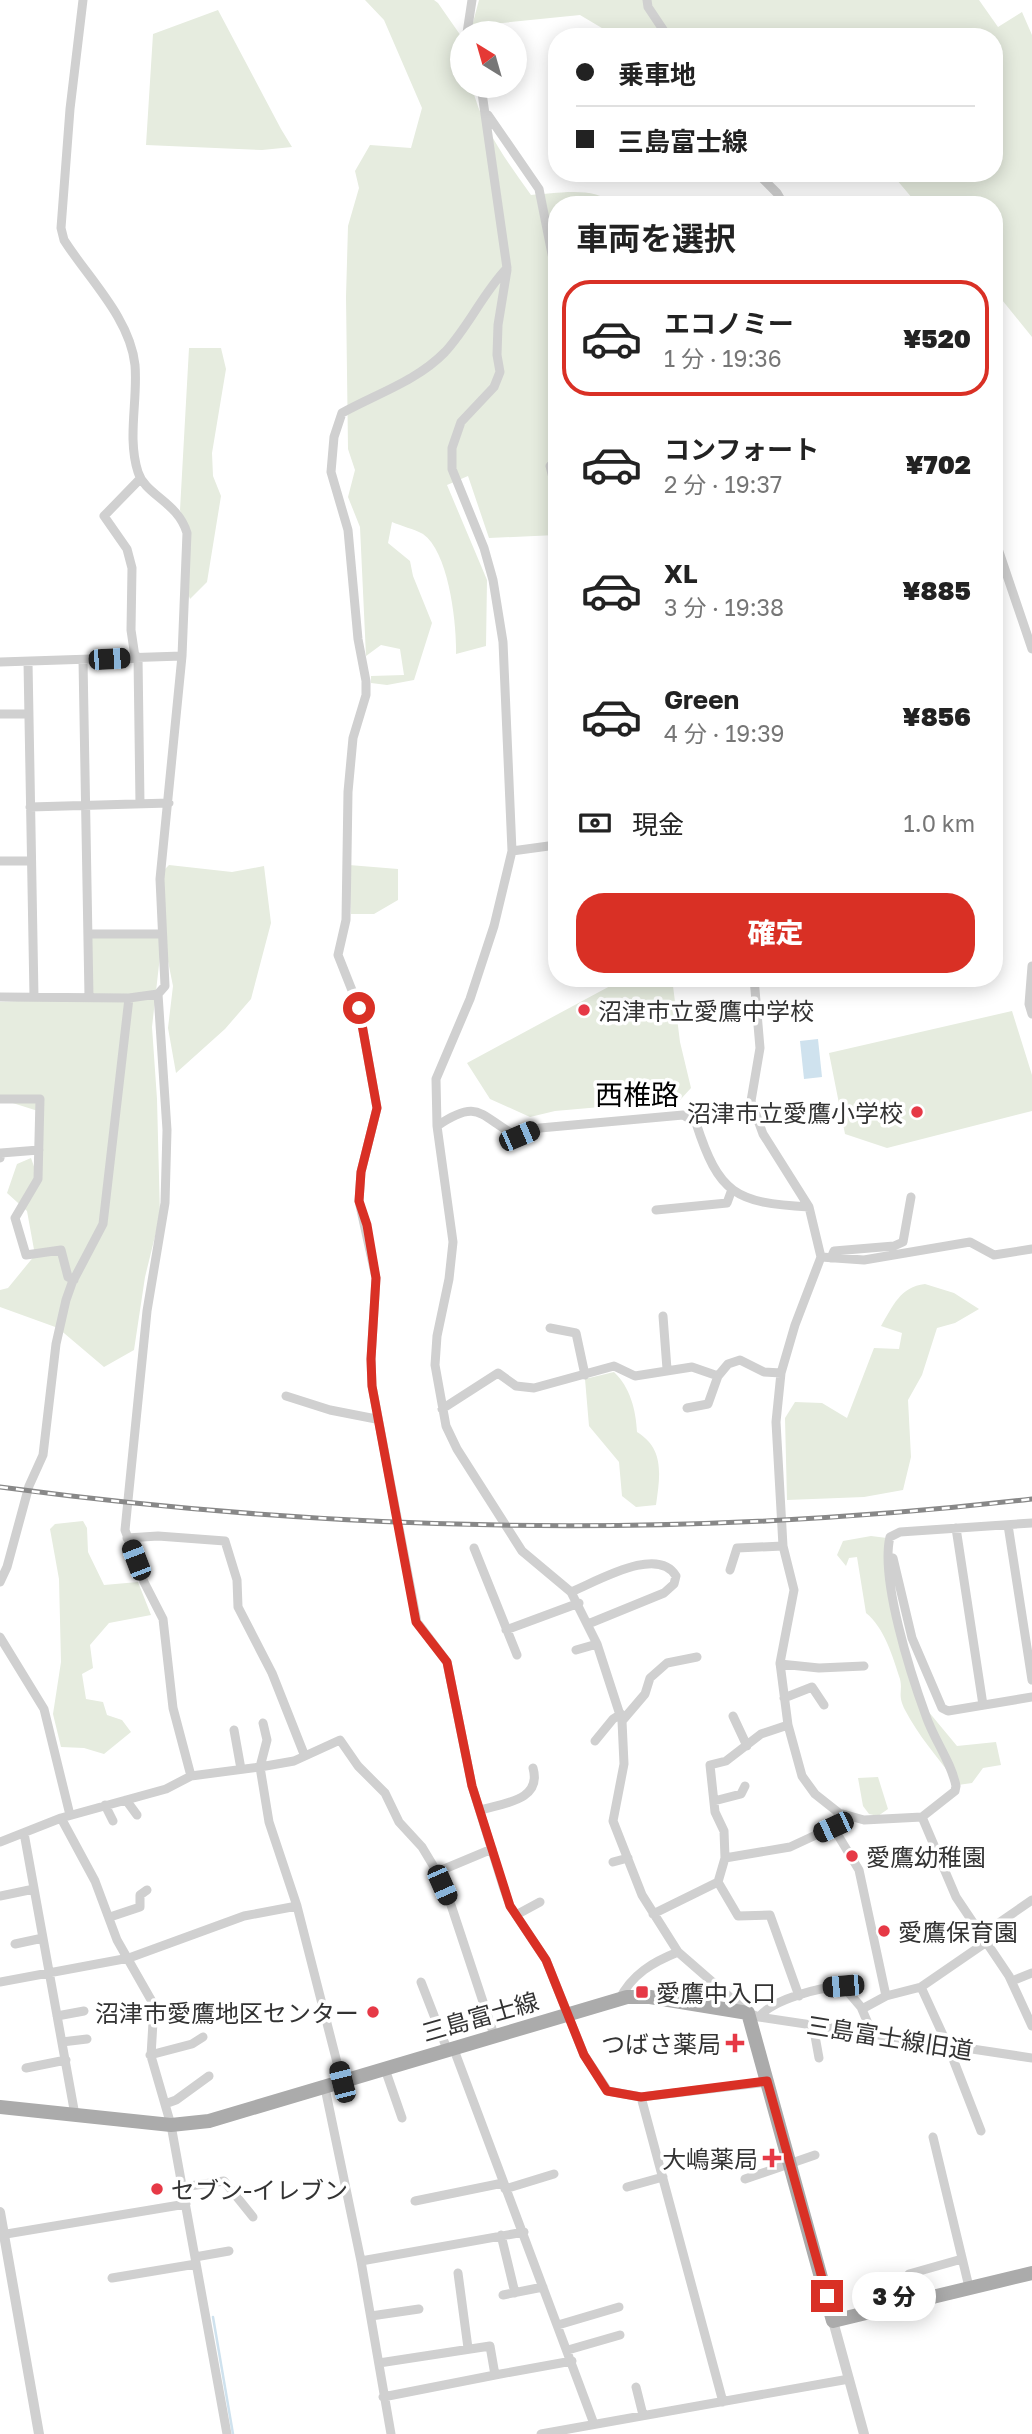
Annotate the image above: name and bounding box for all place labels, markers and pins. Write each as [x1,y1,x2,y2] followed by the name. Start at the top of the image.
[598,996,814,1025] place label: 沼津市立愛鷹中学校
[576,1002,592,1018] marker: 沼津市立愛鷹中学校
[687,1098,903,1127] place label: 沼津市立愛鷹小学校
[909,1104,925,1120] marker: 沼津市立愛鷹小学校
[866,1842,986,1871] place label: 愛鷹幼稚園
[844,1848,860,1864] marker: 愛鷹幼稚園
[898,1917,1018,1946] place label: 愛鷹保育園
[876,1923,892,1939] marker: 愛鷹保育園
[656,1978,776,2007] place label: 愛鷹中入口
[634,1984,650,2000] marker: 愛鷹中入口
[95,1998,359,2027] place label: 沼津市愛鷹地区センター
[365,2004,381,2020] marker: 沼津市愛鷹地区センター
[601,2029,721,2058] place label: つばさ薬局
[727,2035,743,2051] marker: つばさ薬局
[662,2144,758,2173] place label: 大嶋薬局
[764,2150,780,2166] marker: 大嶋薬局
[171,2175,348,2204] place label: セブン-イレブン
[149,2181,165,2197] marker: セブン-イレブン

